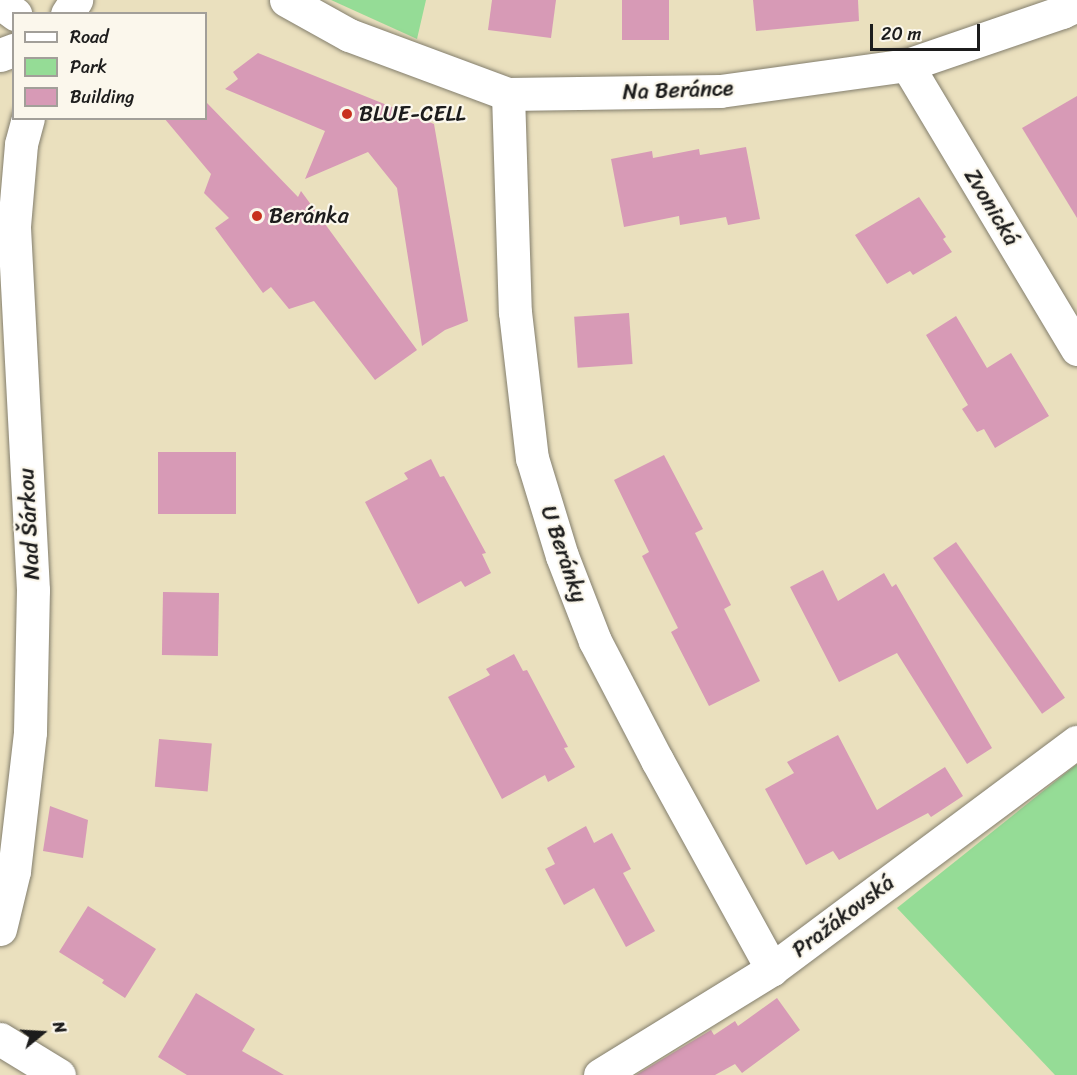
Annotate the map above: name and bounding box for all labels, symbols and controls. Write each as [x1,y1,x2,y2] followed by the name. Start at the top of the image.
[12,12,207,120] legend
[873,12,982,50] scale bar
[881,18,921,50] text: 20 m
[70,21,109,53] text: Road
[70,51,107,83] text: Park
[622,75,734,105] street label: Na Beránce
[70,81,134,113] text: Building
[359,101,466,127] place label: BLUE-CELL
[340,107,354,121] marker: BLUE-CELL
[959,164,1025,250] street label: Zvonická
[269,203,349,229] place label: Beránka
[250,209,264,223] marker: Beránka
[13,467,45,581] street label: Nad Šárkou
[535,502,593,606] street label: U Beránky
[787,869,899,963] street label: Pražákovská
[12,1003,72,1063] north arrow
[44,1018,75,1037] text: N

